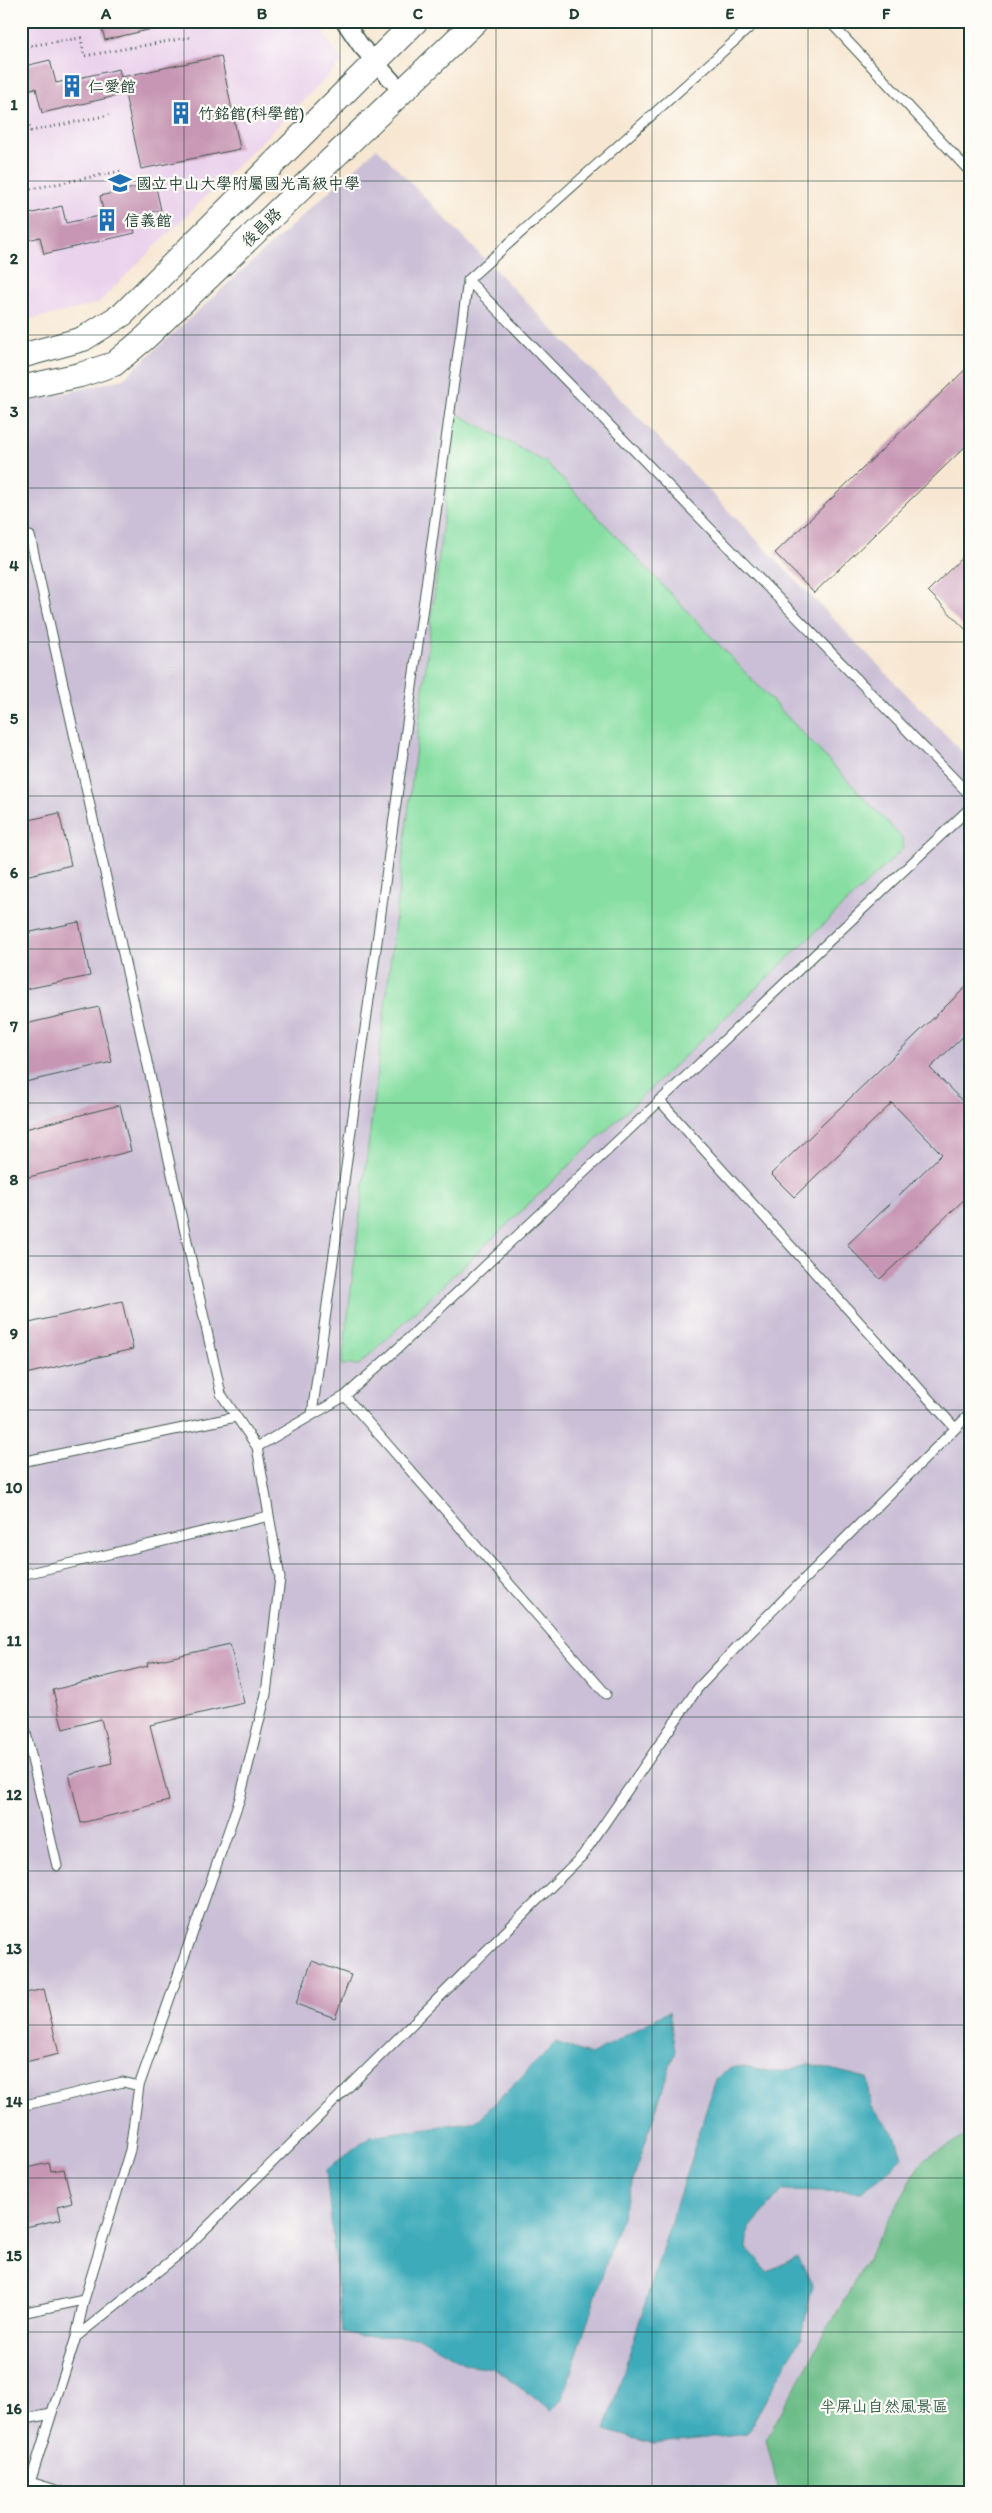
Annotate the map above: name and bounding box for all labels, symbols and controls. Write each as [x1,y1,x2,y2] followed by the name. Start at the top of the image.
[100,4,112,23] text: A
[257,4,268,23] text: B
[413,4,424,23] text: C
[569,4,580,23] text: D
[726,4,735,23] text: E
[882,4,891,23] text: F
[59,73,85,99] building icon: 仁愛館
[88,77,136,96] place label: 仁愛館
[10,95,18,114] text: 1
[168,100,194,126] building icon: 竹銘館(科學館)
[198,104,304,123] place label: 竹銘館(科學館)
[107,170,133,196] school or university icon: 國立中山大學附屬國光高級中學
[136,174,360,193] place label: 國立中山大學附屬國光高級中學
[237,204,285,251] street label: 後昌路
[94,207,120,233] building icon: 信義館
[124,211,172,230] place label: 信義館
[10,249,19,268] text: 2
[10,402,19,421] text: 3
[9,556,19,575] text: 4
[10,709,19,728] text: 5
[10,863,19,882] text: 6
[9,1017,18,1036] text: 7
[10,1170,19,1189] text: 8
[10,1324,18,1343] text: 9
[5,1478,23,1497] text: 10
[7,1631,22,1650] text: 11
[6,1785,23,1804] text: 12
[6,1939,22,1958] text: 13
[5,2092,23,2111] text: 14
[6,2246,23,2265] text: 15
[820,2397,948,2416] park label: 半屏山自然風景區
[6,2399,22,2418] text: 16

